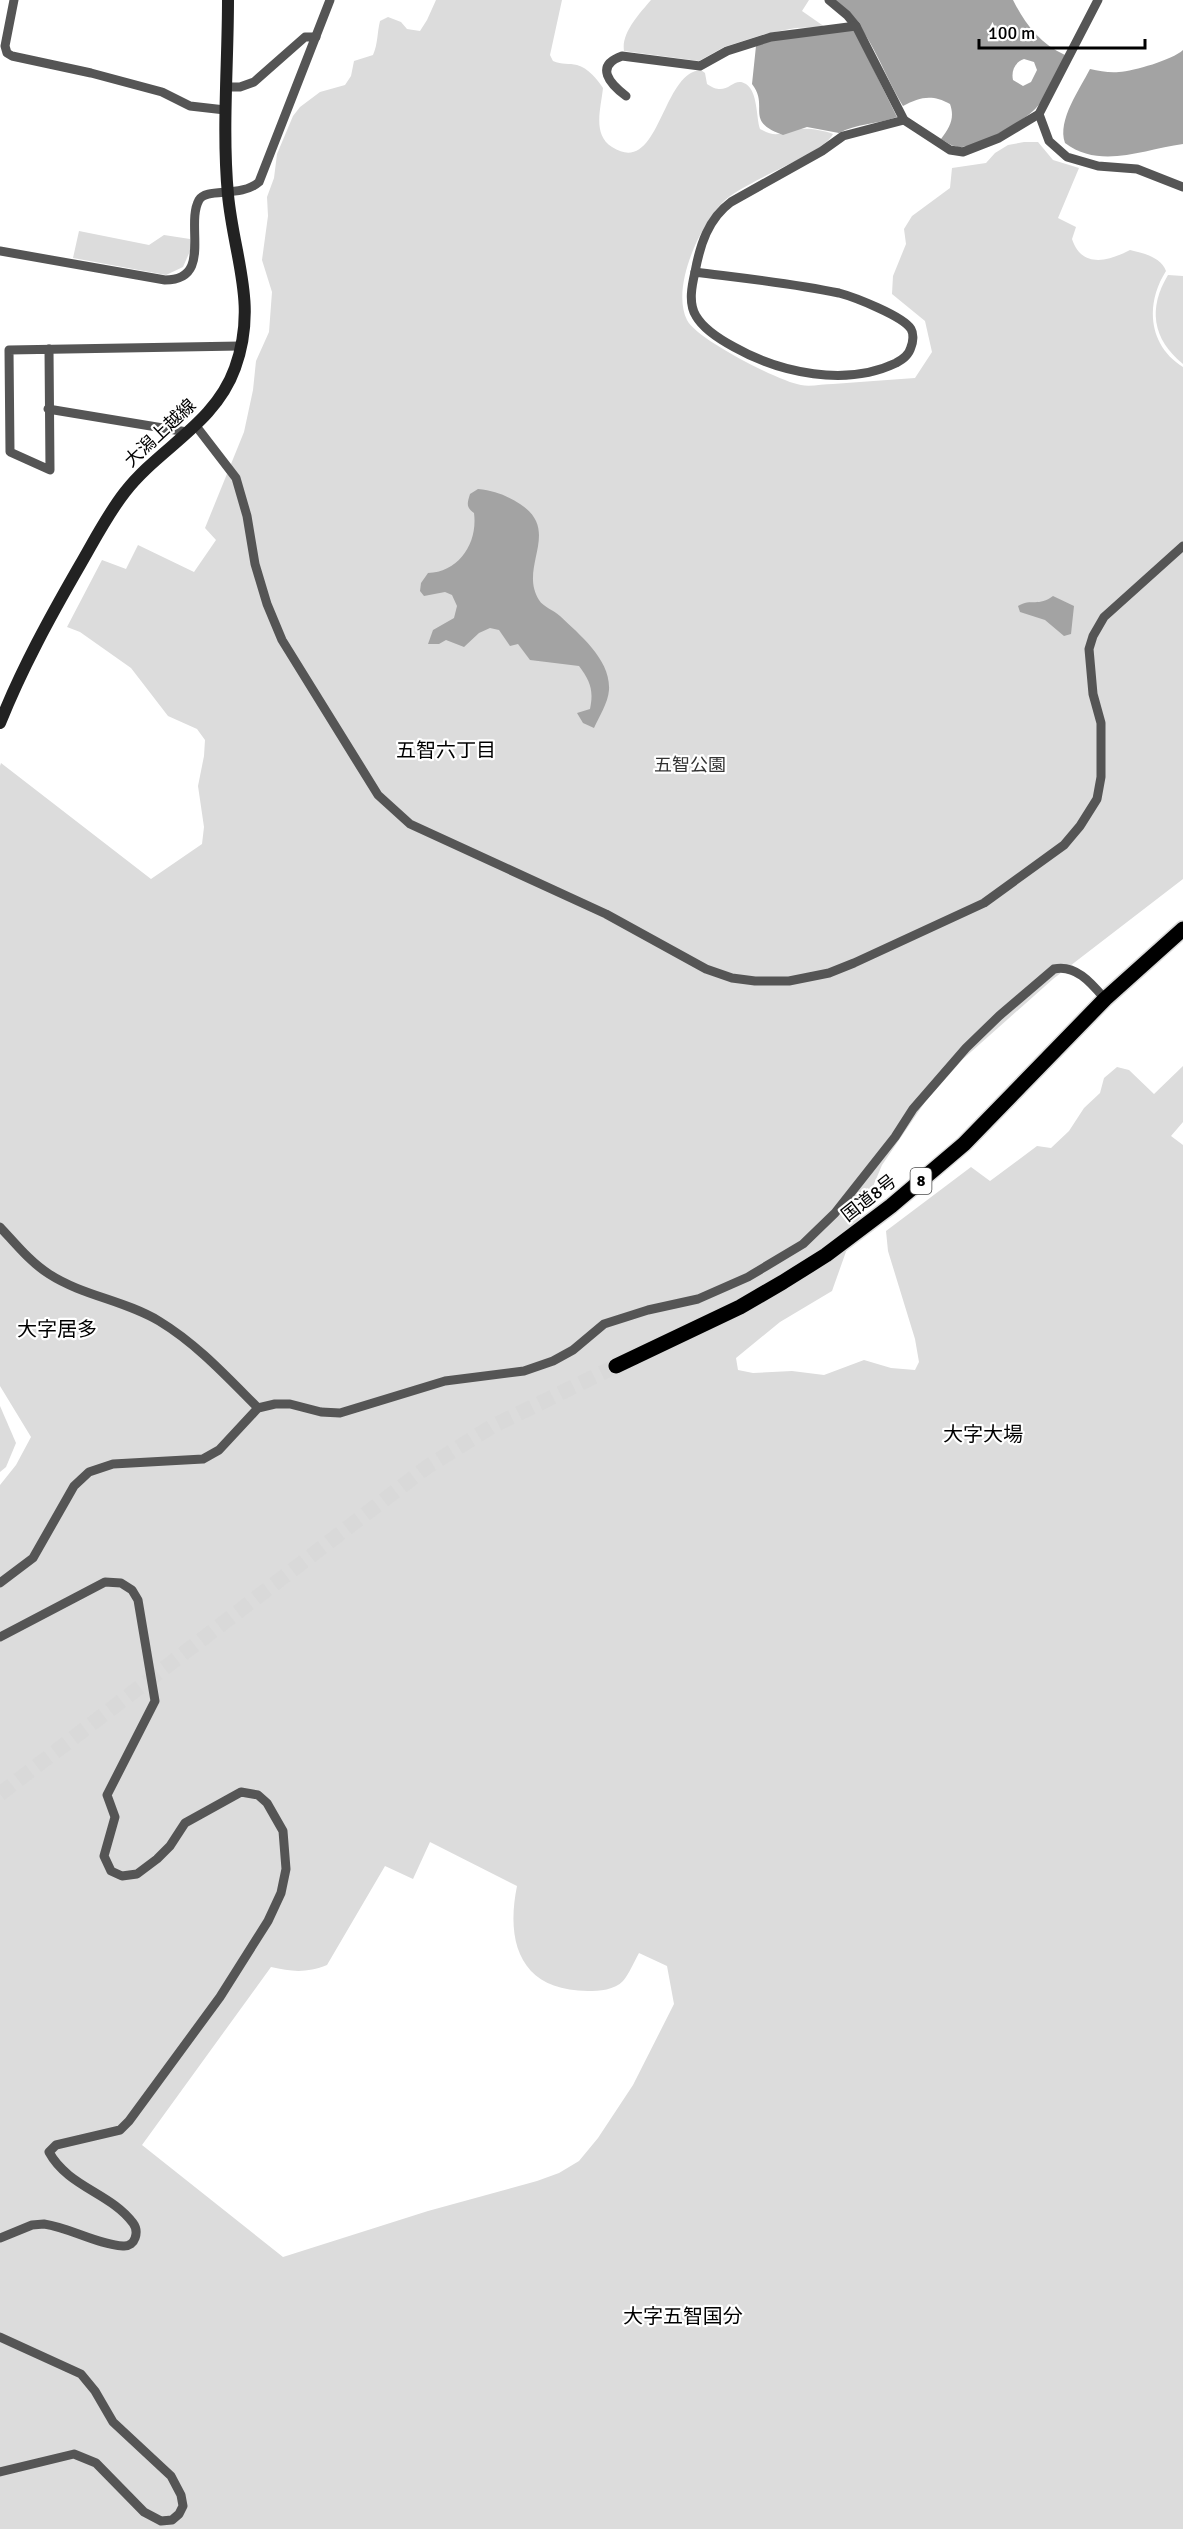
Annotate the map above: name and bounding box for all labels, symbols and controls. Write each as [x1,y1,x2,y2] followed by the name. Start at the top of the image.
[979,12,1146,50] scale bar
[988,22,1035,44] text: 100 m
[120,394,200,472] street label: 大潟上越線
[396,738,496,763] district label: 五智六丁目
[654,754,726,776] park label: 五智公園
[910,1168,932,1194] road number: 8
[837,1170,901,1226] street label: 国道8号
[17,1317,97,1342] district label: 大字居多
[943,1422,1023,1447] district label: 大字大場
[623,2304,743,2329] district label: 大字五智国分

